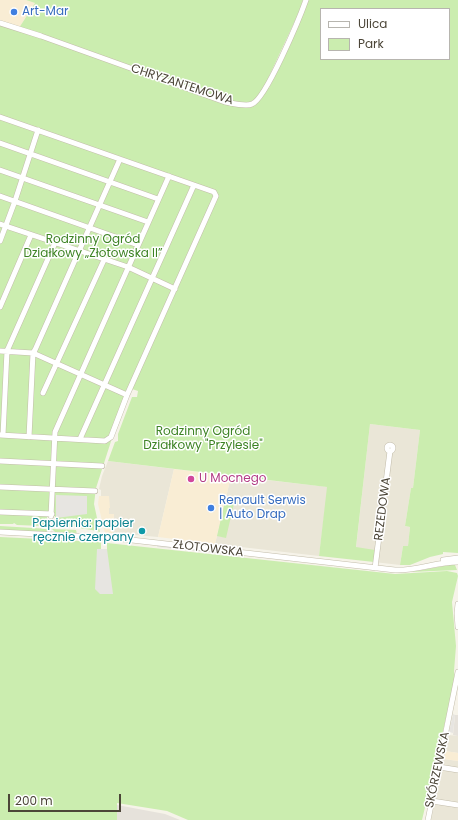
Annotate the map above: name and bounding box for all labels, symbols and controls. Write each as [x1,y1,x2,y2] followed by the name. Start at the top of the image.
[22,5,68,19] place label: Art-Mar
[9,7,19,17] marker: Art-Mar
[320,8,450,60] legend
[358,15,387,32] text: Ulica
[358,35,384,52] text: Park
[129,62,235,108] street label: CHRYZANTEMOWA
[23,233,163,261] park label: Rodzinny Ogród Działkowy „Złotowska II”
[143,425,263,453] park label: Rodzinny Ogród Działkowy "Przylesie"
[199,472,267,486] place label: U Mocnego
[186,474,196,484] marker: U Mocnego
[372,476,394,542] street label: REZEDOWA
[219,494,306,522] place label: Renault Serwis | Auto Drap
[206,503,216,513] marker: Renault Serwis | Auto Drap
[32,517,134,545] place label: Papiernia: papier ręcznie czerpany
[137,526,147,536] marker: Papiernia: papier ręcznie czerpany
[172,538,244,560] street label: ZŁOTOWSKA
[423,731,453,809] street label: SKÓRZEWSKA
[10,786,123,812] scale bar
[15,792,53,809] text: 200 m

